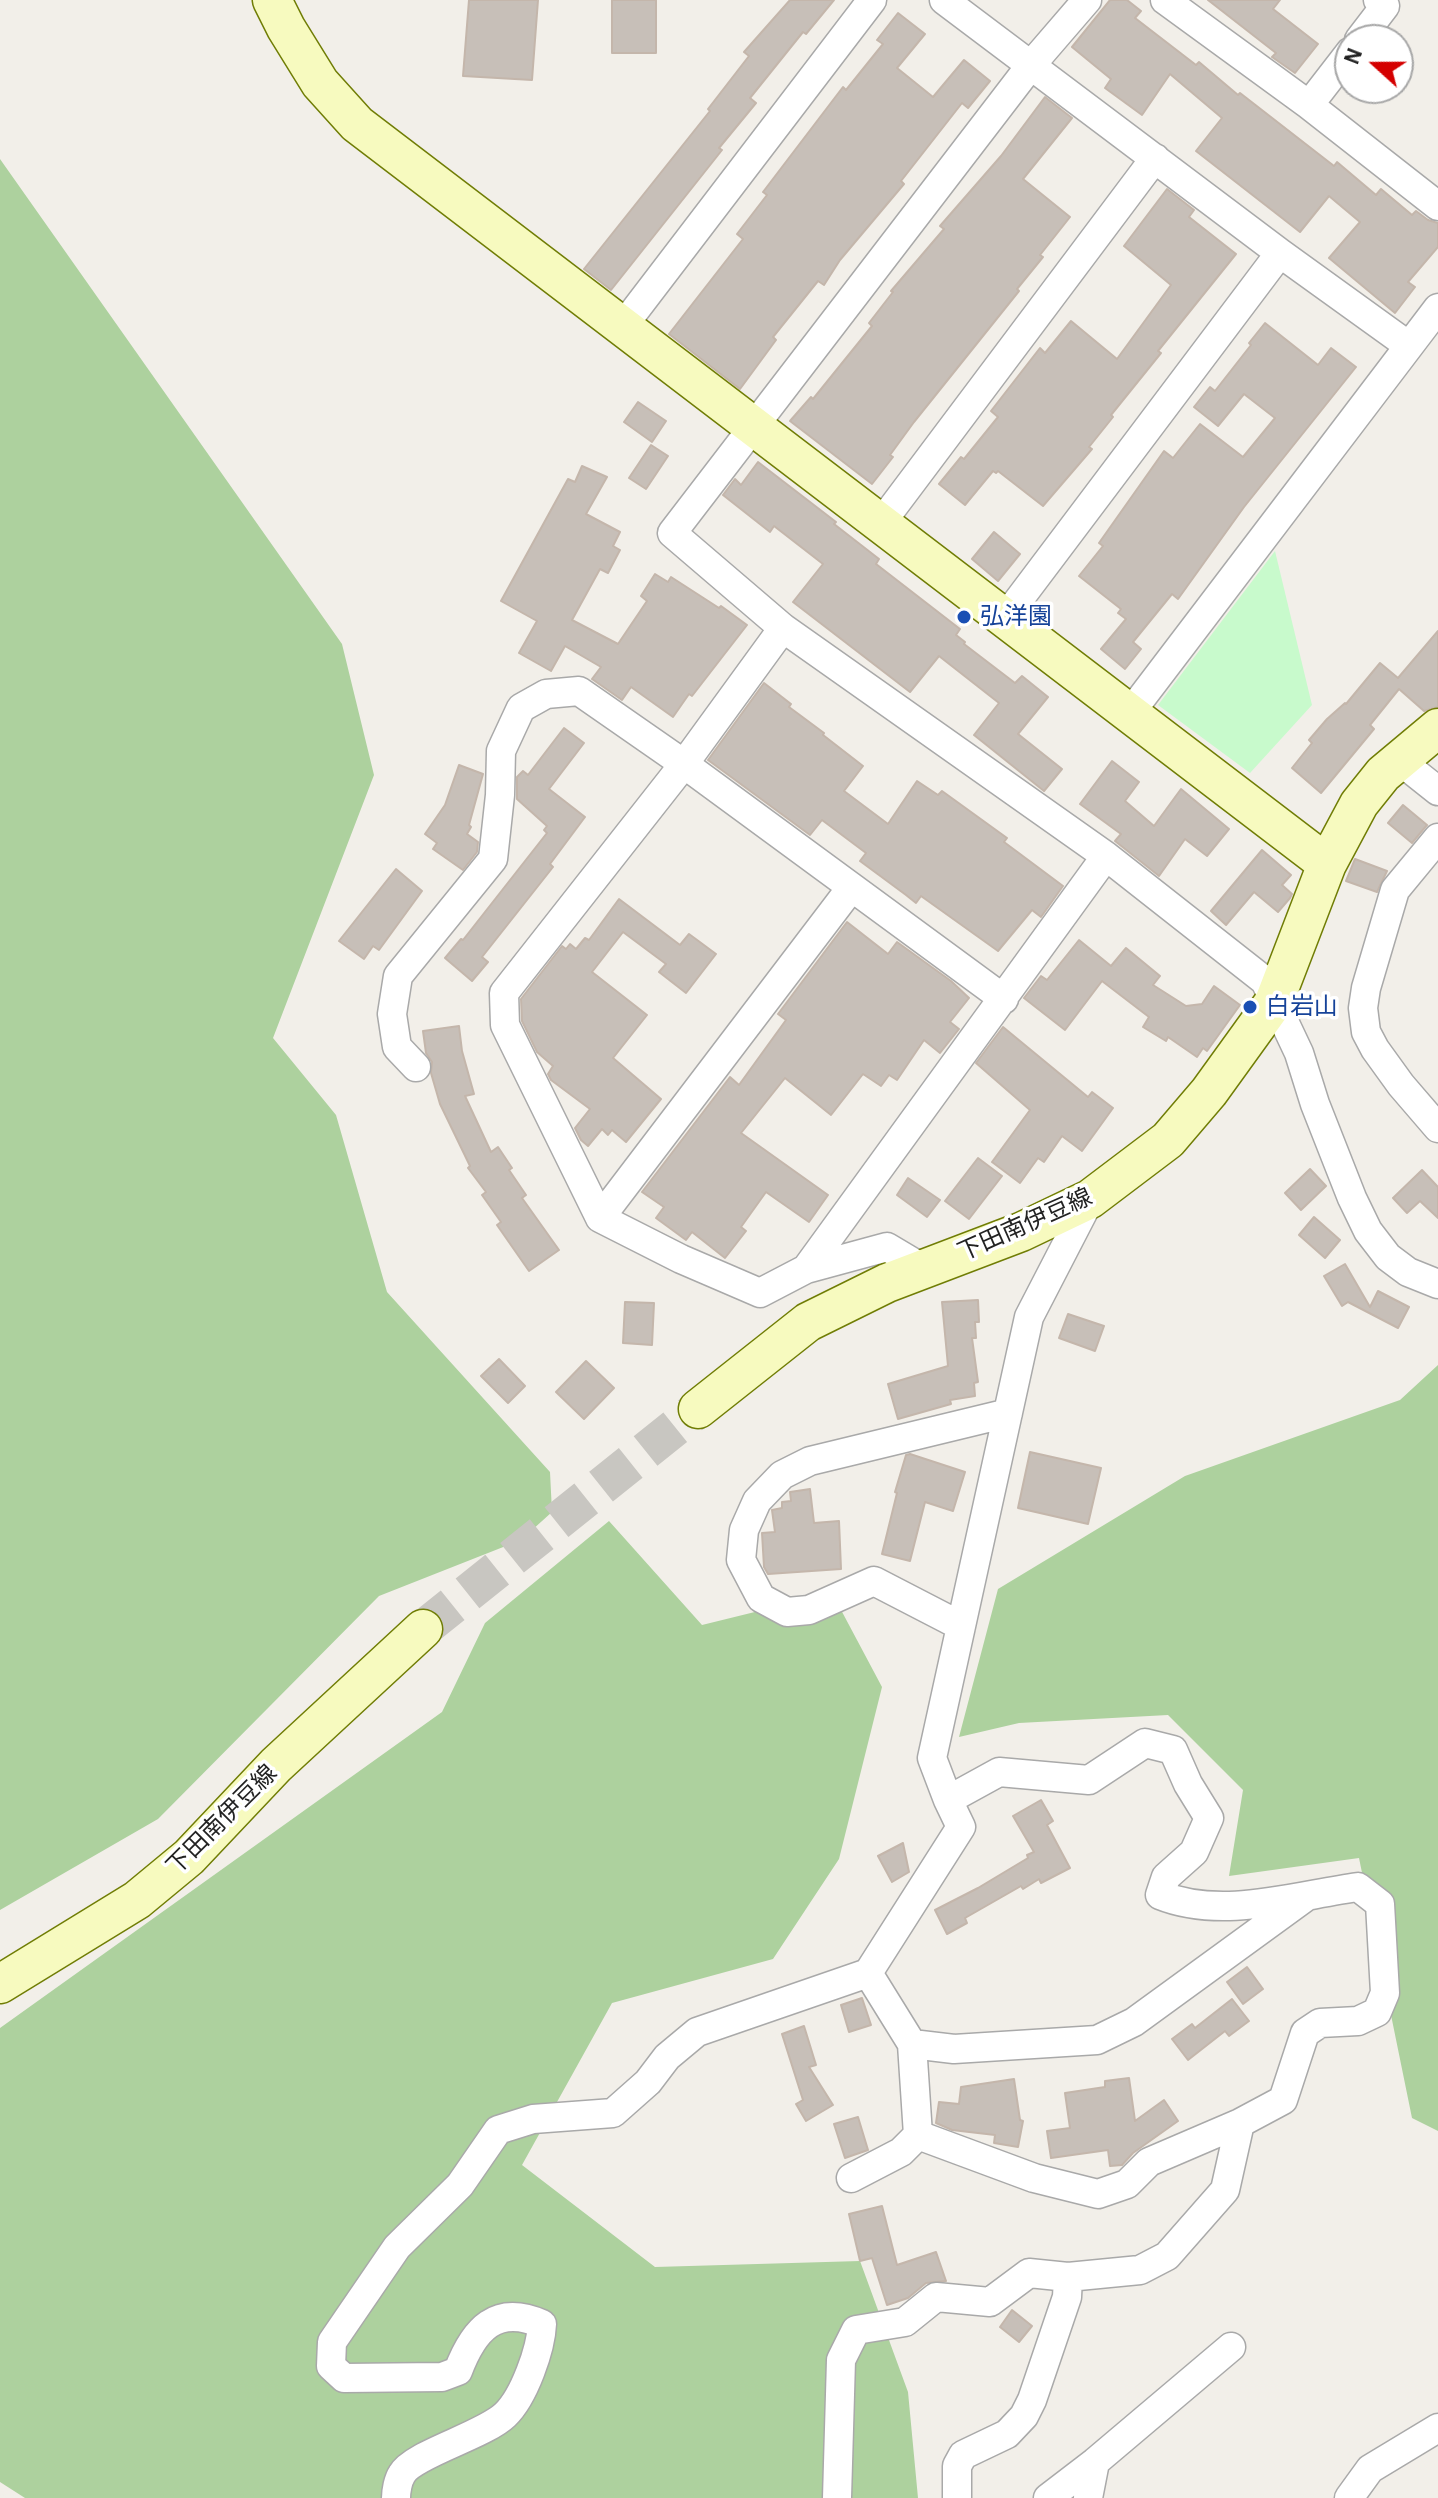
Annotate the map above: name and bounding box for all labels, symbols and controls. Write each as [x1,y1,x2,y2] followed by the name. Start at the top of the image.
[1334,24,1414,104] north arrow
[1340,45,1366,67] text: N
[980,603,1052,631] place label: 弘洋園
[955,608,973,626] marker: 弘洋園
[1266,993,1338,1021] place label: 白岩山
[1241,998,1259,1016] marker: 白岩山
[953,1183,1097,1267] street label: 下田南伊豆線
[161,1759,283,1881] street label: 下田南伊豆線

